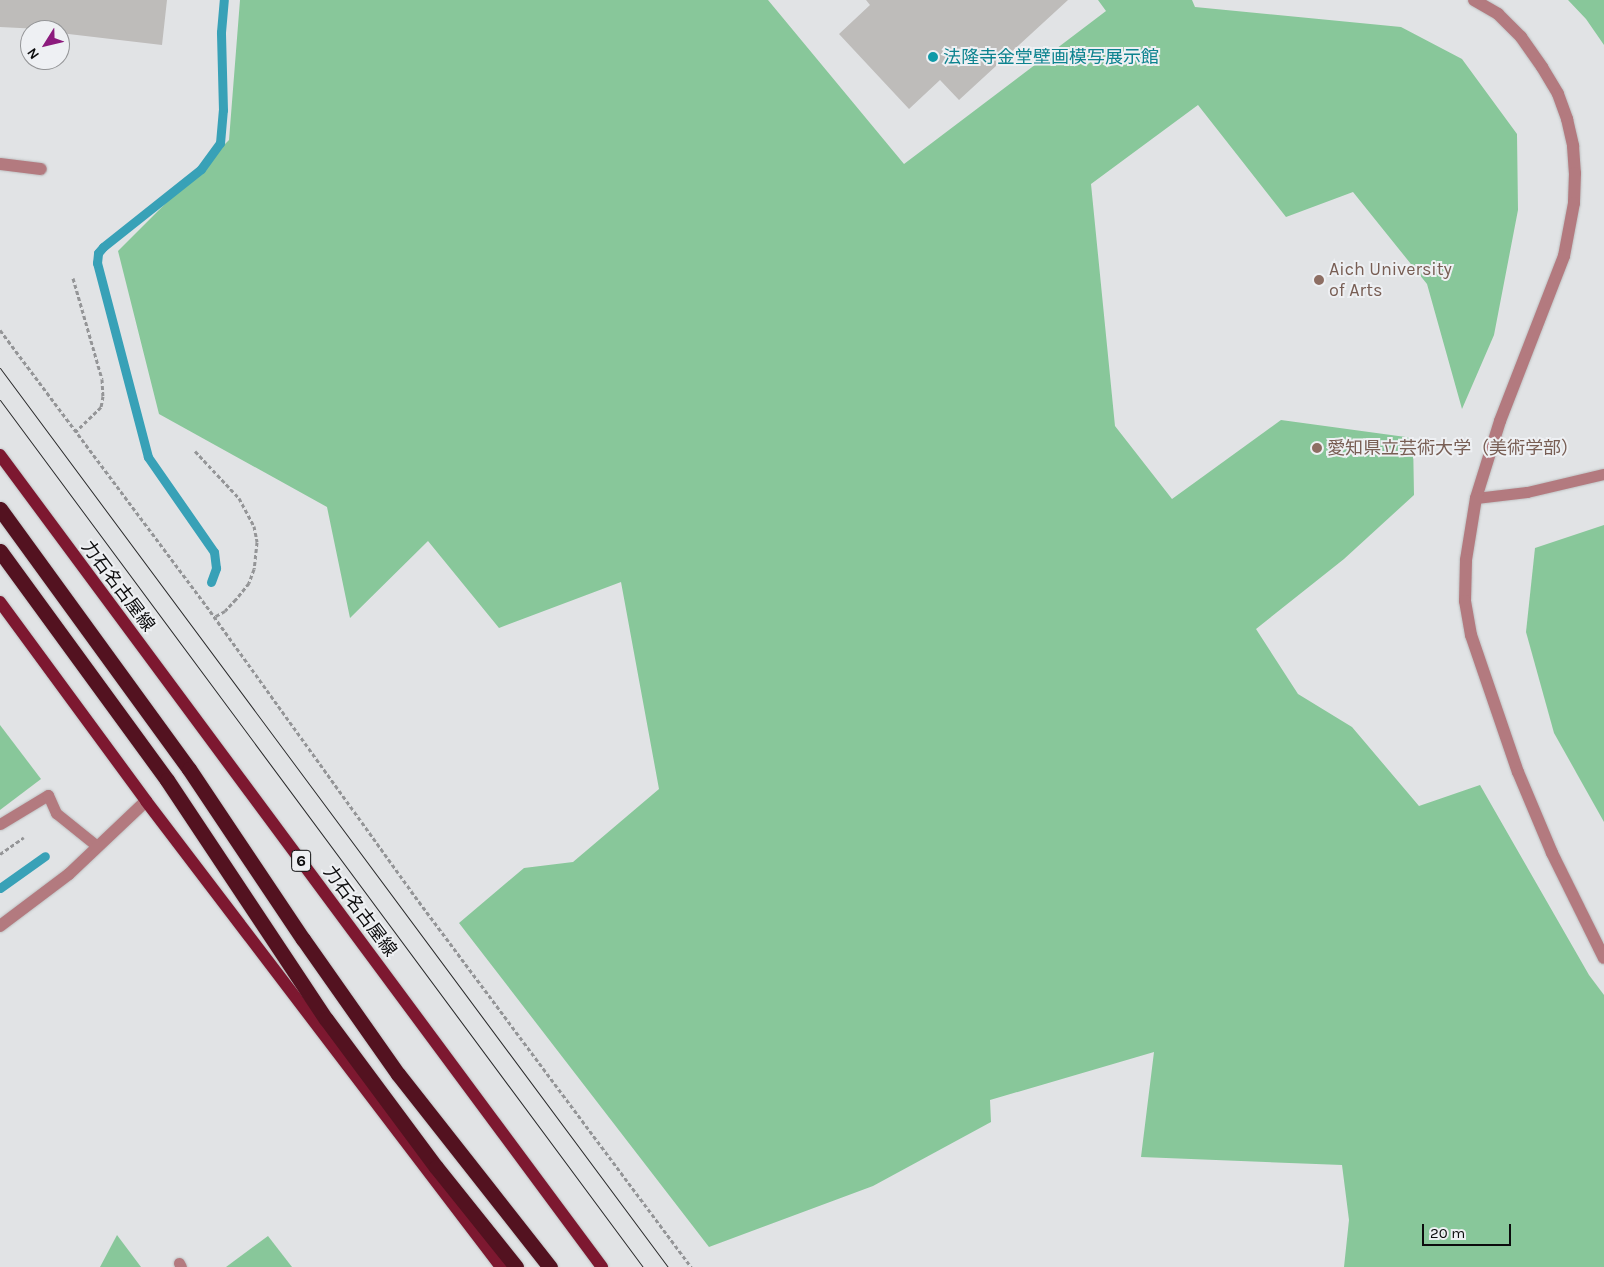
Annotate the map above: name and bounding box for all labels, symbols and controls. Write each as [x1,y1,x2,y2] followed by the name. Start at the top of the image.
[20,20,70,70] north arrow
[23,44,43,63] text: N
[943,46,1159,68] place label: 法隆寺金堂壁画模写展示館
[927,51,939,63] marker: 法隆寺金堂壁画模写展示館
[1329,259,1452,302] place label: Aich University of Arts
[1313,274,1325,286] marker: Aich University of Arts
[1327,437,1579,459] place label: 愛知県立芸術大学（美術学部）
[1311,442,1323,454] marker: 愛知県立芸術大学（美術学部）
[77,536,159,636] street label: 力石名古屋線
[291,848,311,874] road number: 6
[319,861,401,961] street label: 力石名古屋線
[1424,1214,1513,1246] scale bar
[1430,1224,1465,1242] text: 20 m

